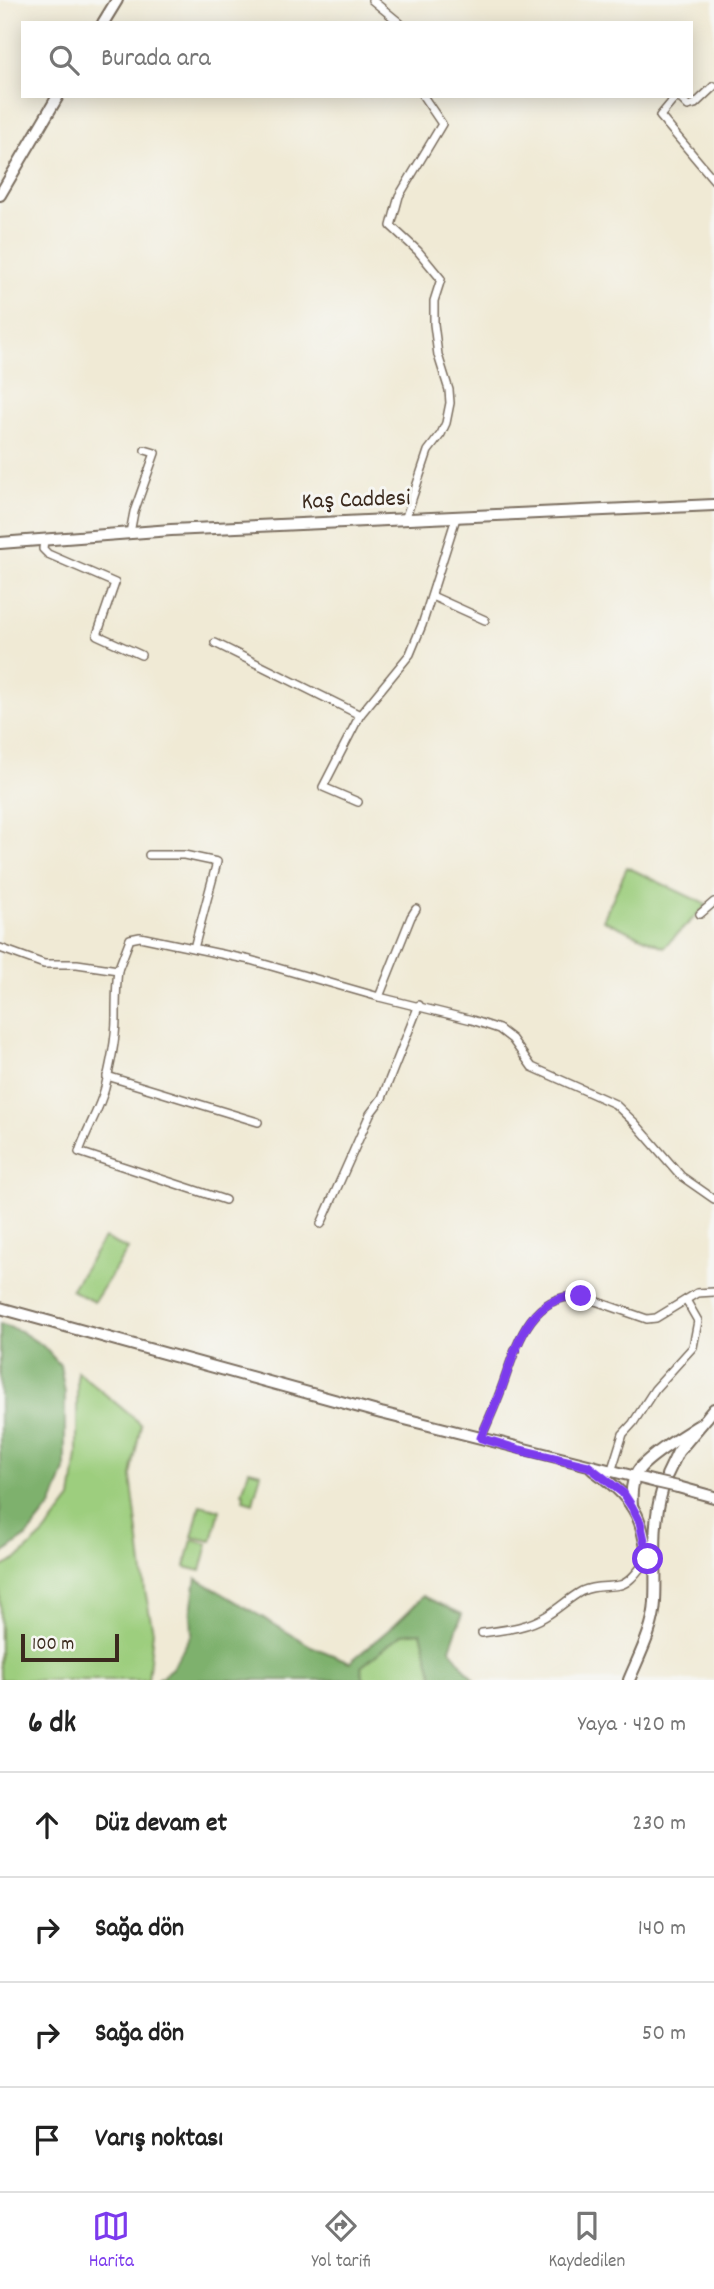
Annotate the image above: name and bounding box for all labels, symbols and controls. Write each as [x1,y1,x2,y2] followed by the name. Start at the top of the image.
[21,21,693,98] search box
[45,41,83,79] icon: search
[101,41,211,78] text: Burada ara
[301,482,411,520] street label: Kaş Caddesi
[565,1280,596,1311] route end
[632,1543,663,1574] route start
[21,1631,119,1663] scale bar
[32,1632,74,1659] text: 100 m
[28,1704,76,1747] text: 6 dk
[578,1709,686,1742] text: Yaya · 420 m
[28,1806,66,1844] icon: ahead
[95,1806,227,1843] text: Düz devam et
[632,1808,686,1841] text: 230 m
[28,1911,66,1949] icon: right
[95,1911,184,1948] text: Sağa dön
[638,1913,686,1946] text: 140 m
[28,2016,66,2054] icon: right
[95,2016,184,2053] text: Sağa dön
[642,2018,686,2051] text: 50 m
[28,2121,66,2159] icon: arrive
[95,2121,223,2158] text: Varış noktası
[89,2207,134,2276] tab: Harita
[311,2207,371,2276] tab: Yol tarifi
[548,2207,625,2276] tab: Kaydedilen

